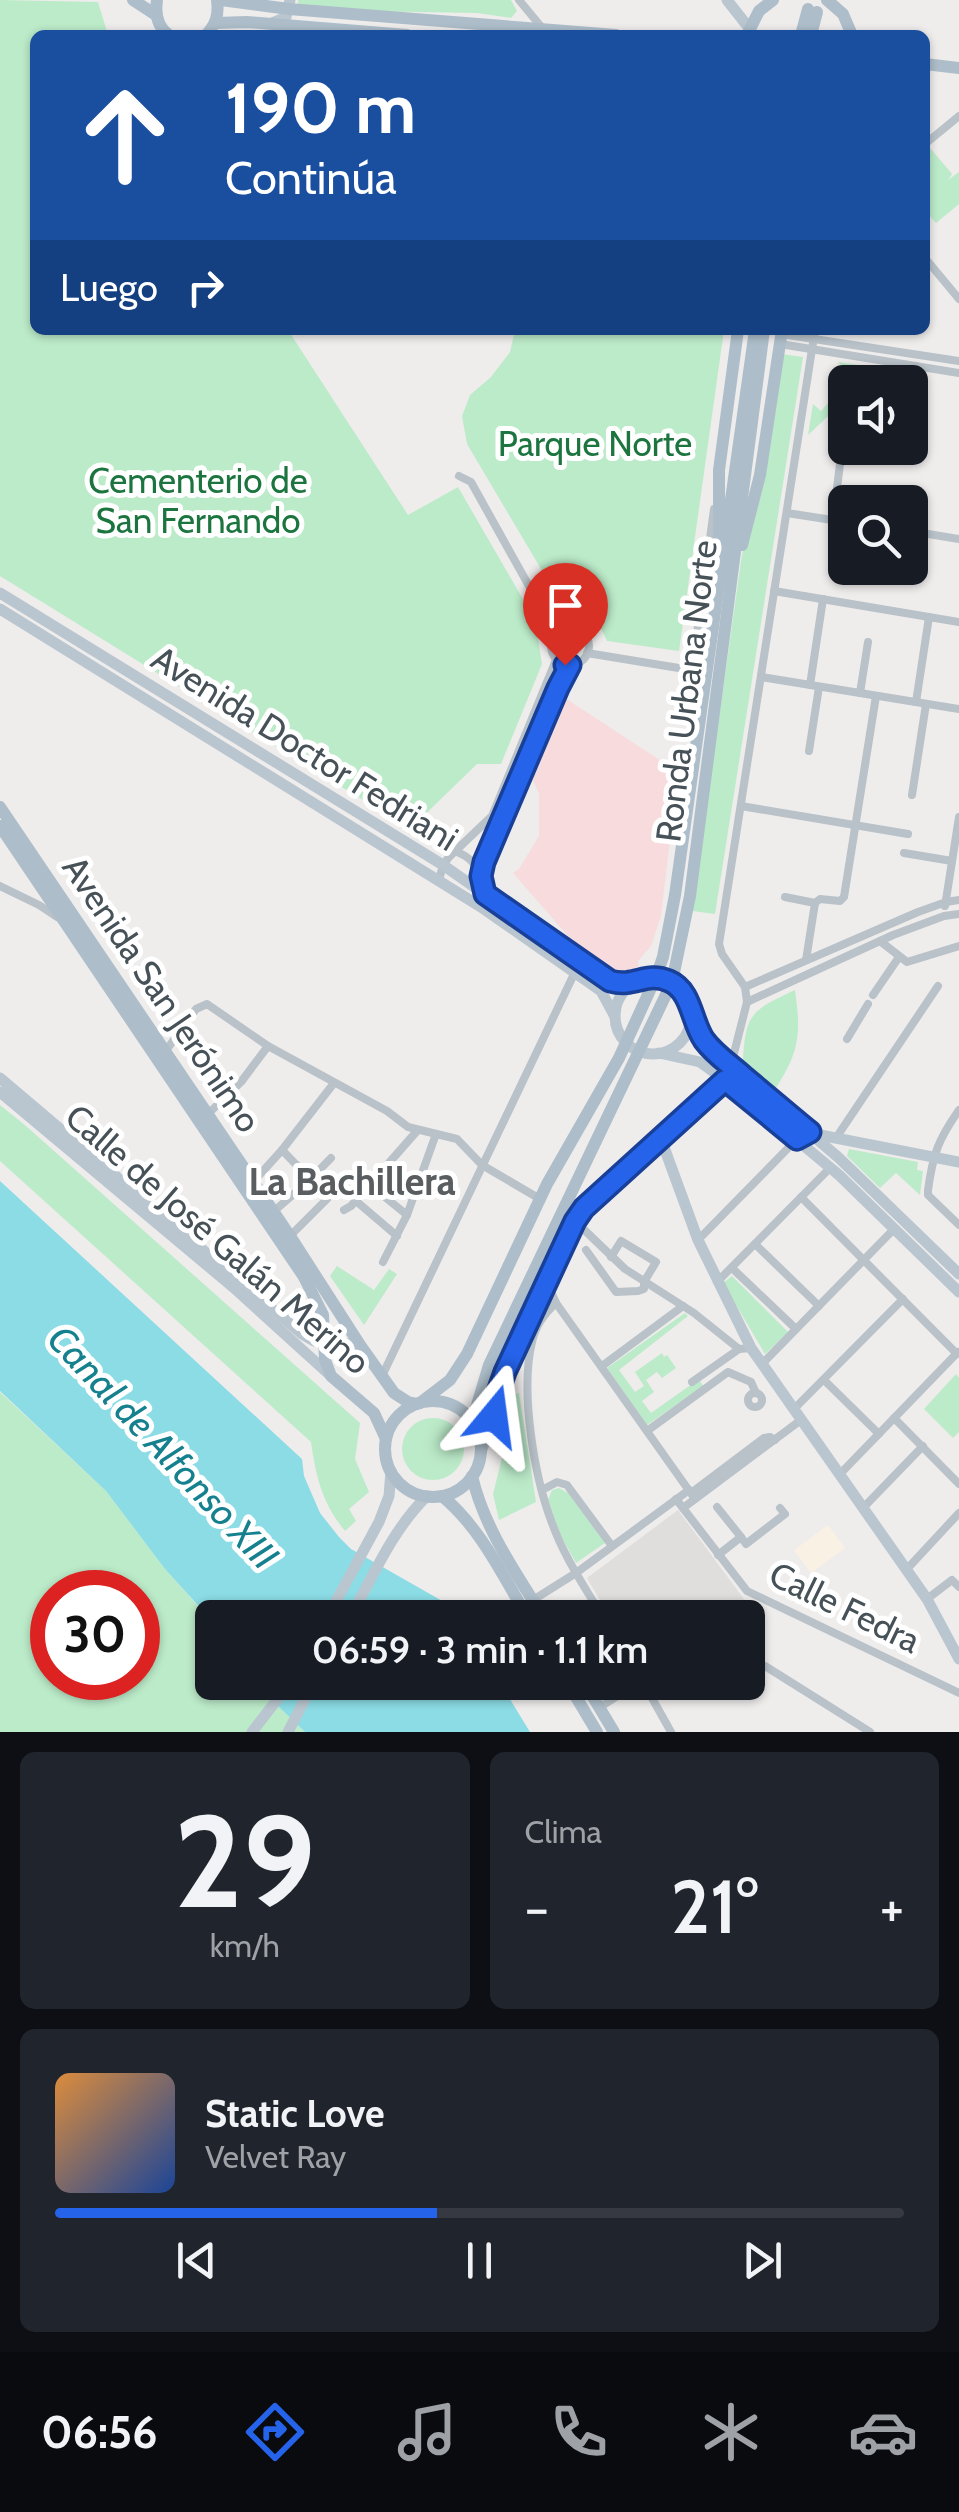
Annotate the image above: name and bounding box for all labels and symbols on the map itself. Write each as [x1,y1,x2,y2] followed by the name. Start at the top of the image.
[498,422,692,465] park label: Parque Norte
[88,459,308,542] park label: Cementerio de San Fernando
[646,538,726,844] street label: Ronda Urbana Norte
[523,563,608,666] pin
[144,636,466,860] street label: Avenida Doctor Fedriani
[54,848,270,1140] street label: Avenida San Jerónimo
[57,1095,379,1383] street label: Calle de José Galán Merino
[248,1158,456,1205] district label: La Bachillera
[38,1315,288,1579] water label: Canal de Alfonso XIII
[442,1364,546,1468] position arrow
[763,1552,928,1662] street label: Calle Fedra
[30,1570,160,1700] speed limit sign: 30

